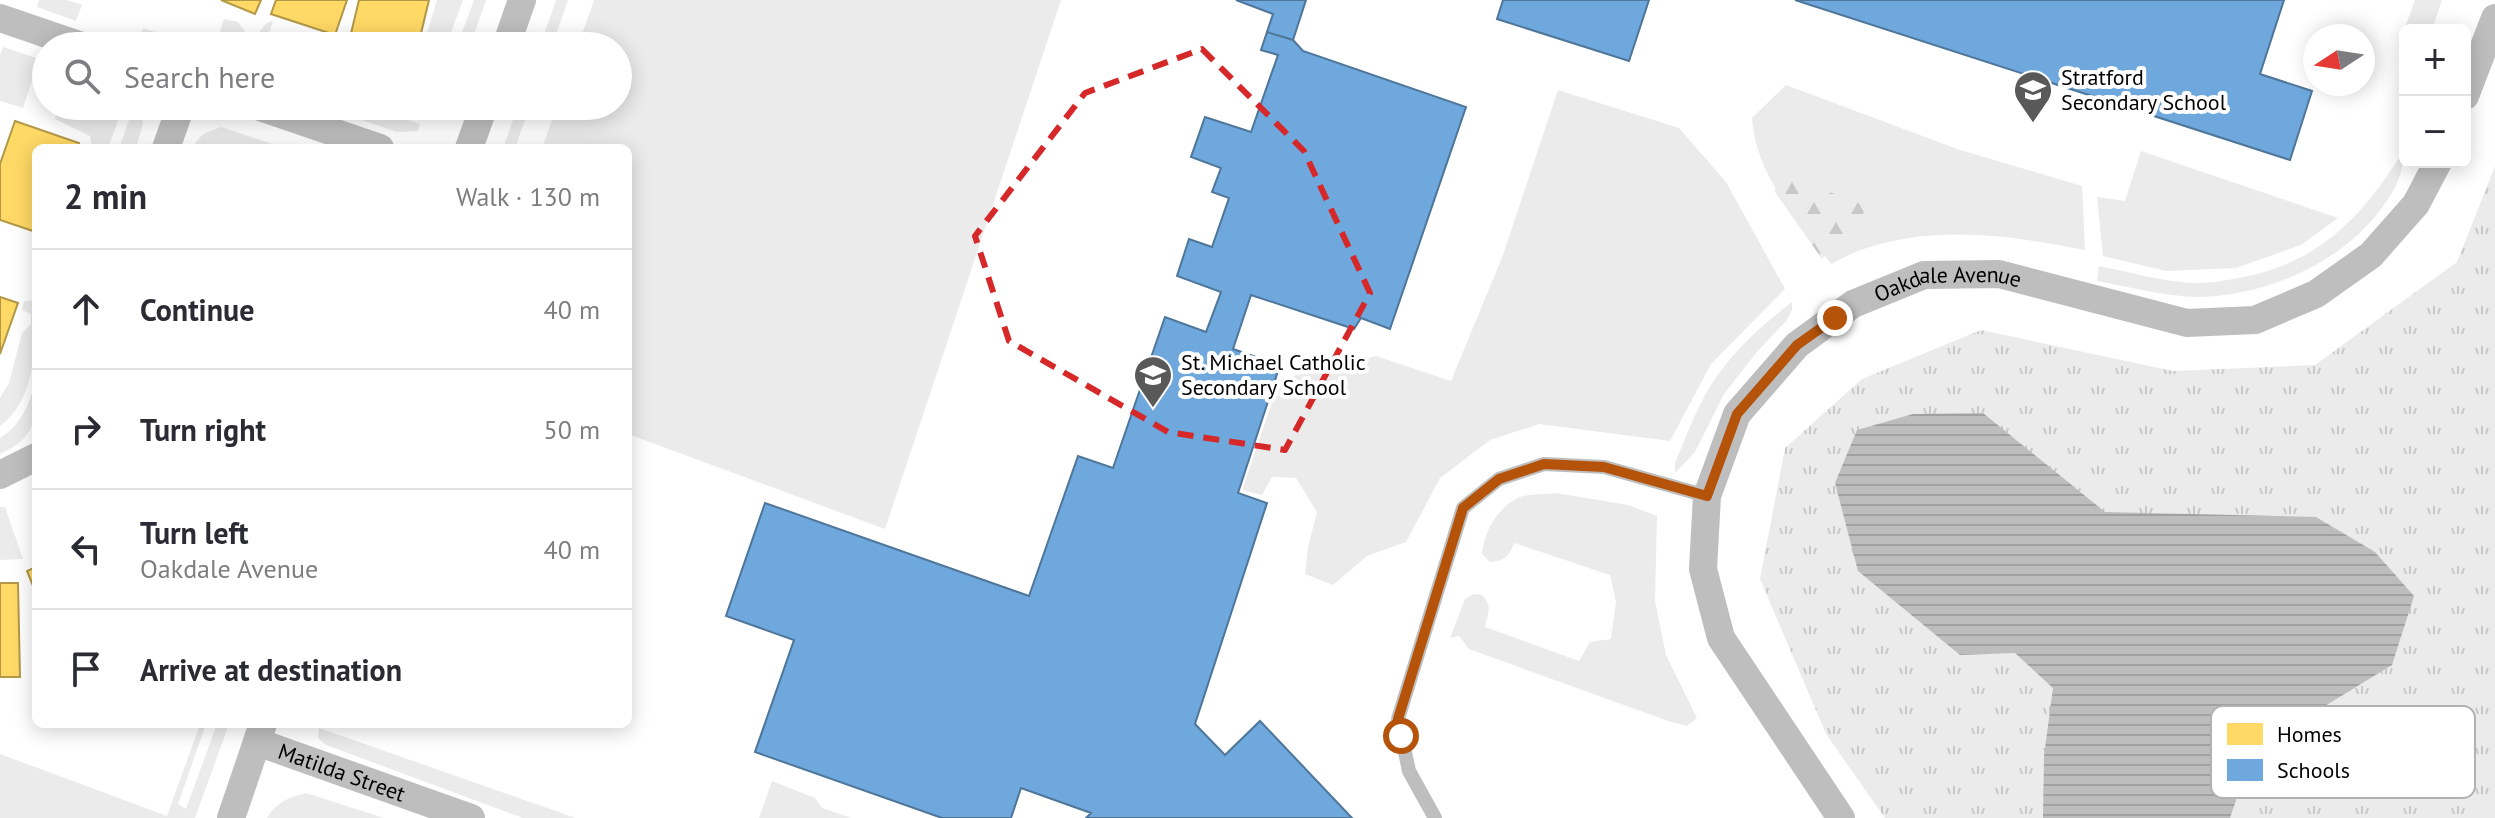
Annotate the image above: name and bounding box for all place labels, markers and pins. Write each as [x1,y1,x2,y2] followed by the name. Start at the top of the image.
[2061,63,2227,116] place label: Stratford Secondary School
[2012,69,2054,124] school or university icon: Stratford Secondary School
[1181,348,1366,401] place label: St. Michael Catholic Secondary School
[1132,354,1174,409] school or university icon: St. Michael Catholic Secondary School

